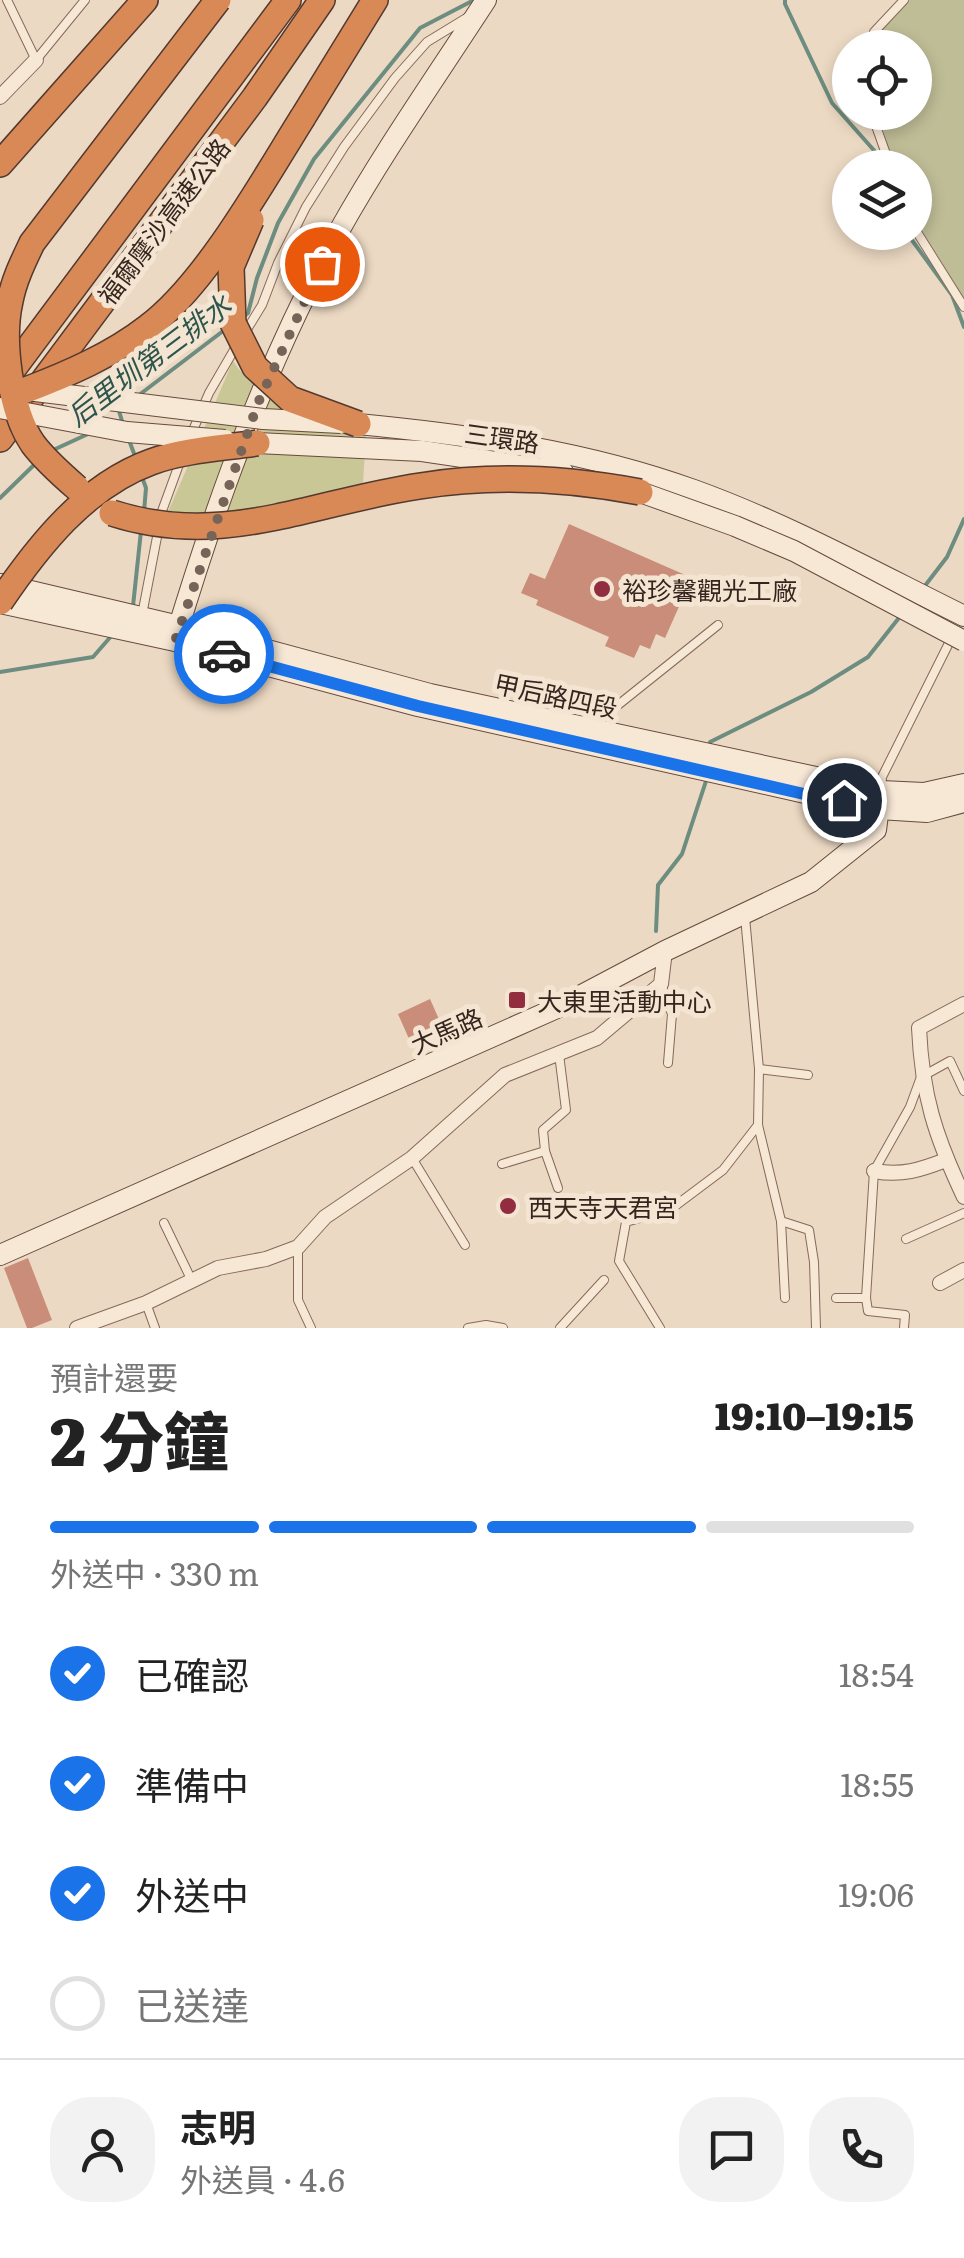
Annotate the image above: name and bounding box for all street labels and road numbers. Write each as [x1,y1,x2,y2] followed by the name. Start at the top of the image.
[88,130,238,312] street label: 福爾摩沙高速公路
[462,413,542,461] street label: 三環路
[491,664,621,726] street label: 甲后路四段
[404,998,488,1062] street label: 大馬路

